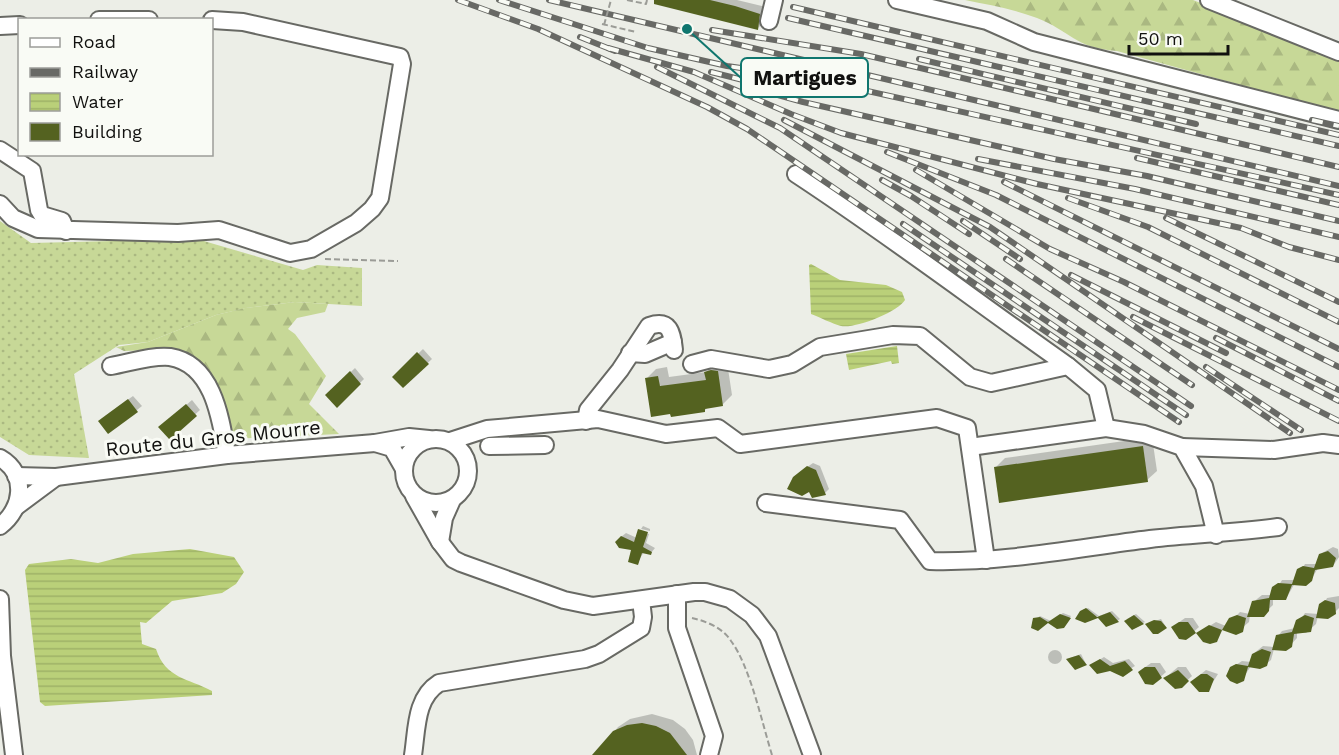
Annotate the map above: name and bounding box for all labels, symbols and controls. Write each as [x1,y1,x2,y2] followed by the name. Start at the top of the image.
[18,18,213,156] legend
[1129,18,1228,56] scale bar
[1138,28,1183,49] text: 50 m
[72,31,116,52] text: Road
[741,58,868,97] callout: Martigues
[72,61,139,82] text: Railway
[753,65,857,90] text: Martigues
[72,91,124,112] text: Water
[72,121,142,142] text: Building
[104,415,322,461] street label: Route du Gros Mourre

